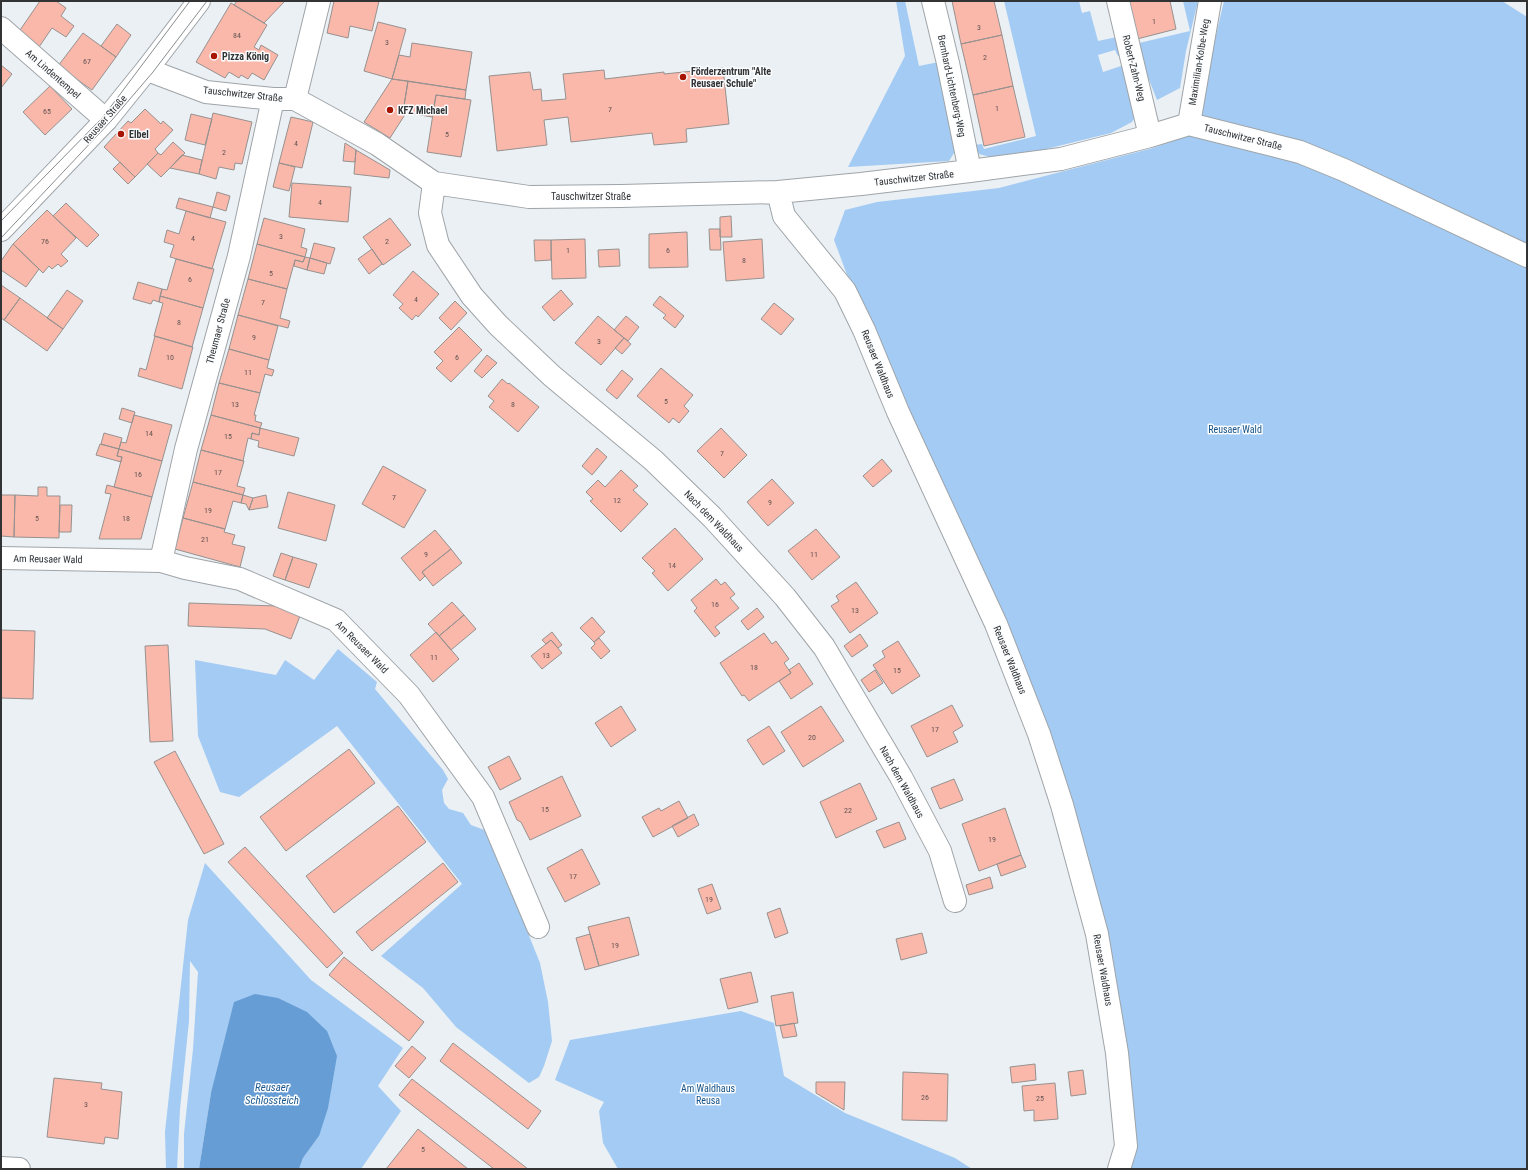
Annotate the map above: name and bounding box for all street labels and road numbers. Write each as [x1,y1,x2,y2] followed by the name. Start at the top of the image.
[1187,18,1211,106] street label: Maximilian-Kolbe-Weg
[936,34,968,138] street label: Bernhard-Lichtenberg-Weg
[1120,34,1148,102] street label: Robert-Zahn-Weg
[23,47,83,101] street label: Am Lindentempel
[203,84,284,104] street label: Tauschwitzer Straße
[81,93,129,145] street label: Reusaer Straße
[1203,122,1283,152] street label: Tauschwitzer Straße
[874,168,955,188] street label: Tauschwitzer Straße
[551,191,631,202] street label: Tauschwitzer Straße
[204,297,232,365] street label: Theumaer Straße
[859,328,897,400] street label: Reusaer Waldhaus
[682,488,746,554] street label: Nach dem Waldhaus
[13,553,83,565] street label: Am Reusaer Wald
[334,619,390,675] street label: Am Reusaer Wald
[991,624,1029,696] street label: Reusaer Waldhaus
[878,744,927,820] street label: Nach dem Waldhaus
[1091,933,1115,1007] street label: Reusaer Waldhaus

